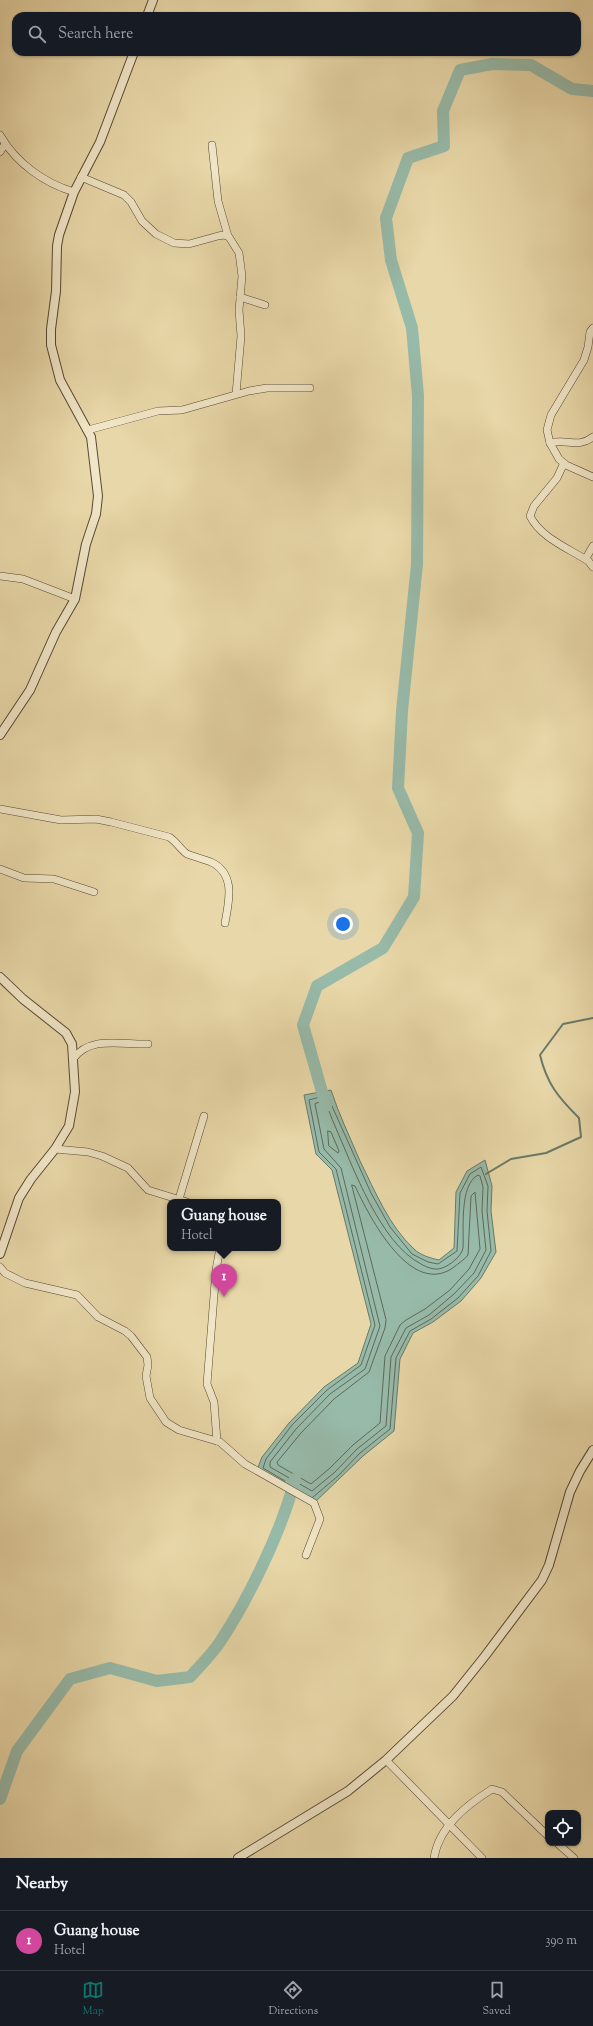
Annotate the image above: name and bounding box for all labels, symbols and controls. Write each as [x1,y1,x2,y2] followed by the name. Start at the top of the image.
[12,12,581,56] search box
[26,23,48,45] icon: search
[58,24,133,45] text: Search here
[333,914,353,934] your location
[167,1199,281,1251] popup
[181,1206,267,1227] text: Guang house
[181,1227,213,1245] text: Hotel
[211,1264,237,1297] pin: 1
[545,1810,581,1846] map controls
[545,1810,581,1846] button: locate
[16,1872,68,1896] text: Nearby
[54,1921,139,1942] text: Guang house
[27,1932,31,1950] text: 1
[545,1932,577,1950] text: 390 m
[54,1942,85,1960] text: Hotel
[82,1979,104,2019] tab: Map
[269,1979,318,2019] tab: Directions
[483,1979,511,2019] tab: Saved

